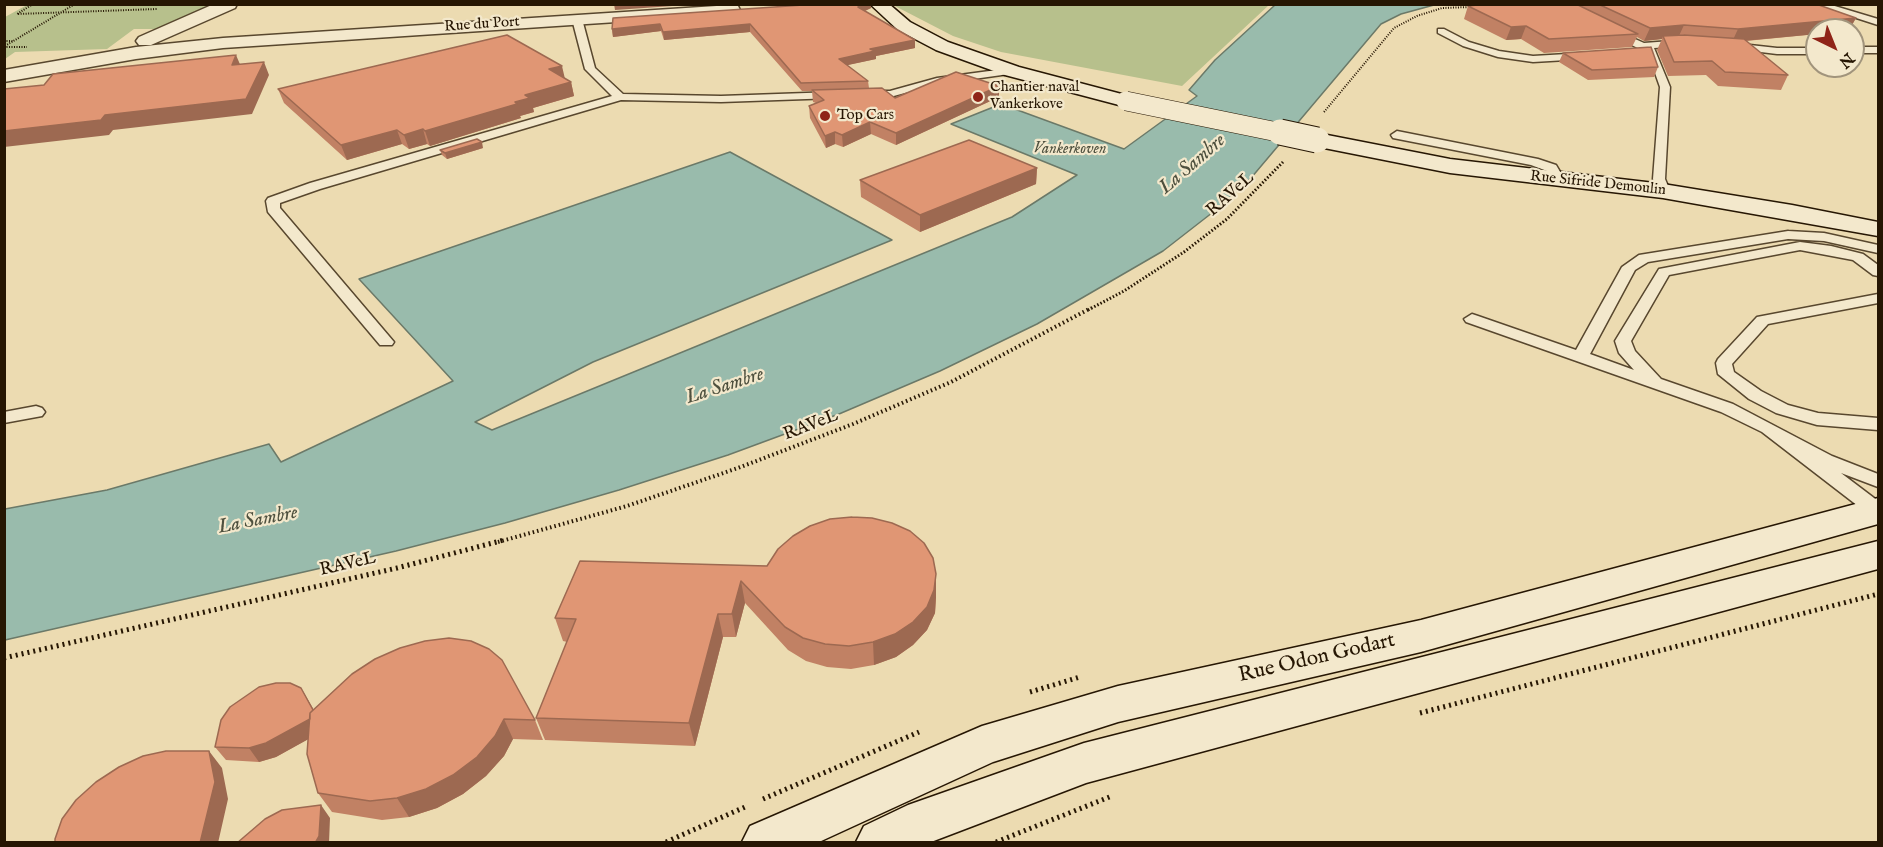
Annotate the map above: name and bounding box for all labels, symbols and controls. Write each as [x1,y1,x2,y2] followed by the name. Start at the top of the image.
[444,13,520,37] street label: Rue du Port
[1805,18,1865,78] north arrow
[1834,48,1858,72] text: N
[990,79,1079,114] place label: Chantier naval Vankerkove
[971,90,985,104] marker: Chantier naval Vankerkove
[837,107,894,125] place label: Top Cars
[818,109,832,123] marker: Top Cars
[1155,130,1231,200] water label: La Sambre
[1034,140,1106,160] water label: Vankerkoven
[1203,168,1259,222] street label: RAVeL
[1529,168,1667,200] street label: Rue Sifride Demoulin
[683,363,767,411] water label: La Sambre
[781,406,841,446] street label: RAVeL
[216,502,300,540] water label: La Sambre
[318,548,378,582] street label: RAVeL
[1236,629,1398,689] street label: Rue Odon Godart

